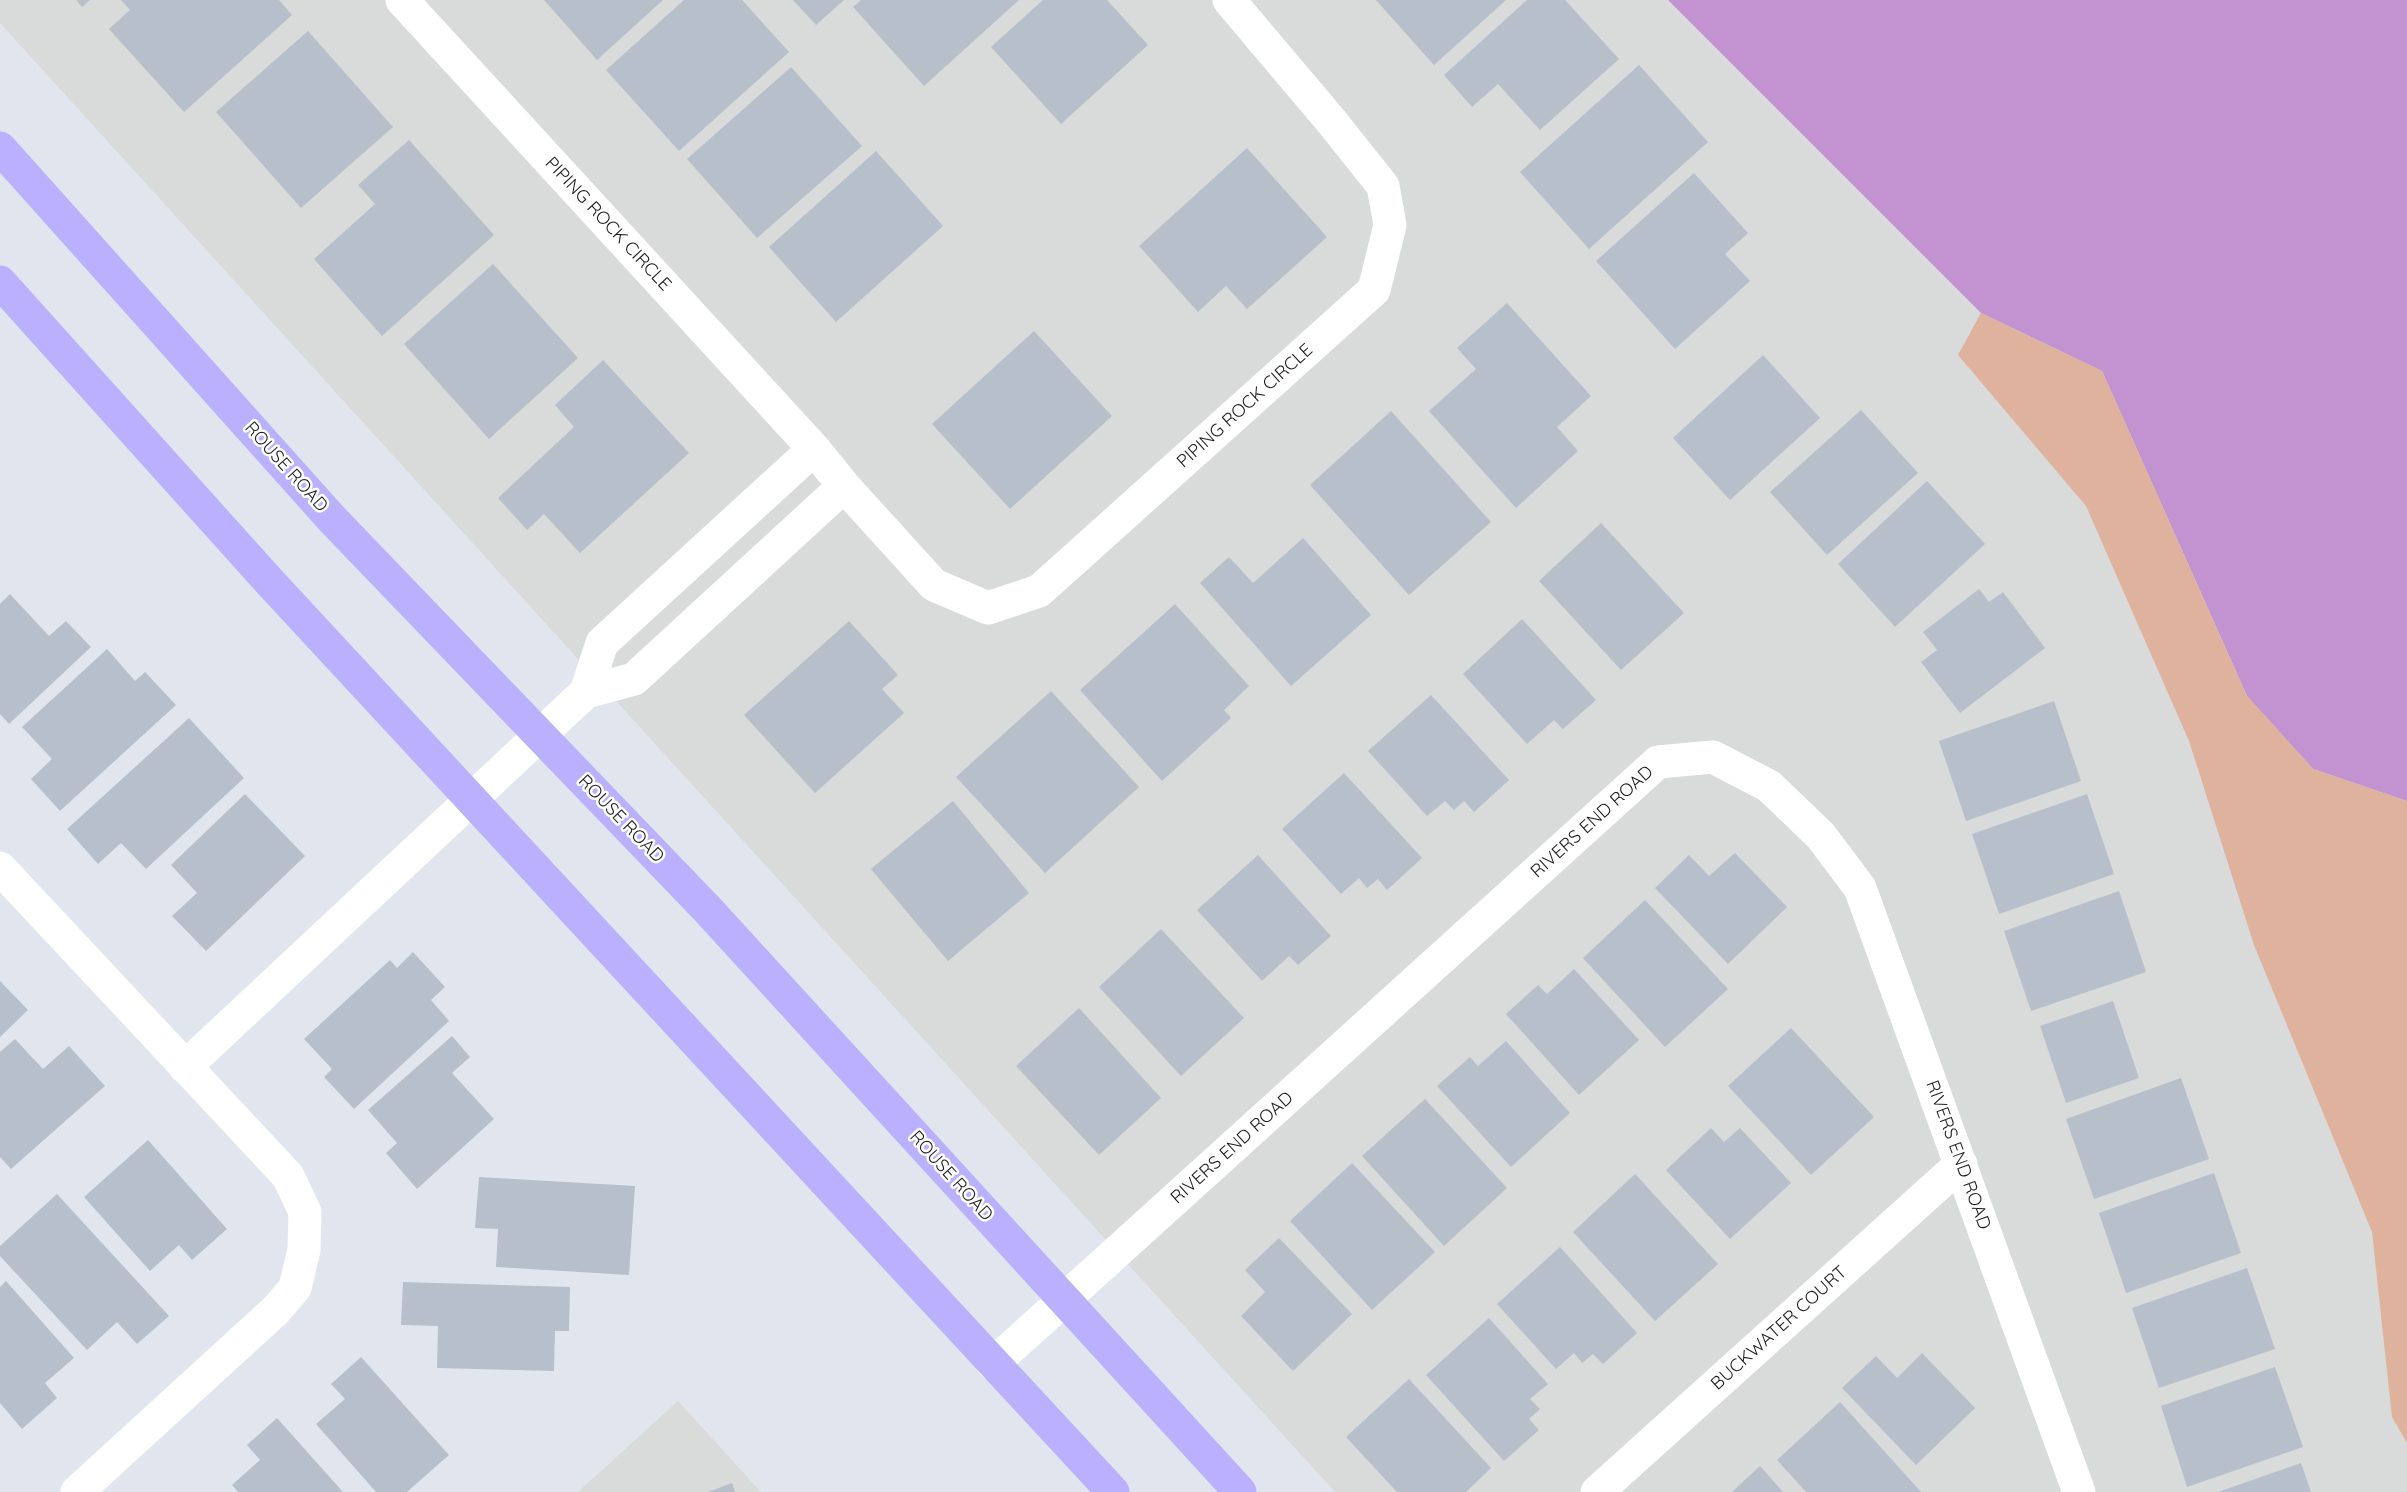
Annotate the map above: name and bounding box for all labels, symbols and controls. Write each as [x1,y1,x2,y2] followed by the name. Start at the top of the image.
[540,153,676,295] street label: PIPING ROCK CIRCLE
[1173,339,1317,473] street label: PIPING ROCK CIRCLE
[240,418,332,516] street label: ROUSE ROAD
[1526,761,1658,883] street label: RIVERS END ROAD
[574,771,668,867] street label: ROUSE ROAD
[1921,1077,1995,1233] street label: RIVERS END ROAD
[1166,1087,1298,1209] street label: RIVERS END ROAD
[905,1127,997,1225] street label: ROUSE ROAD
[1707,1261,1851,1395] street label: BUCKWATER COURT

